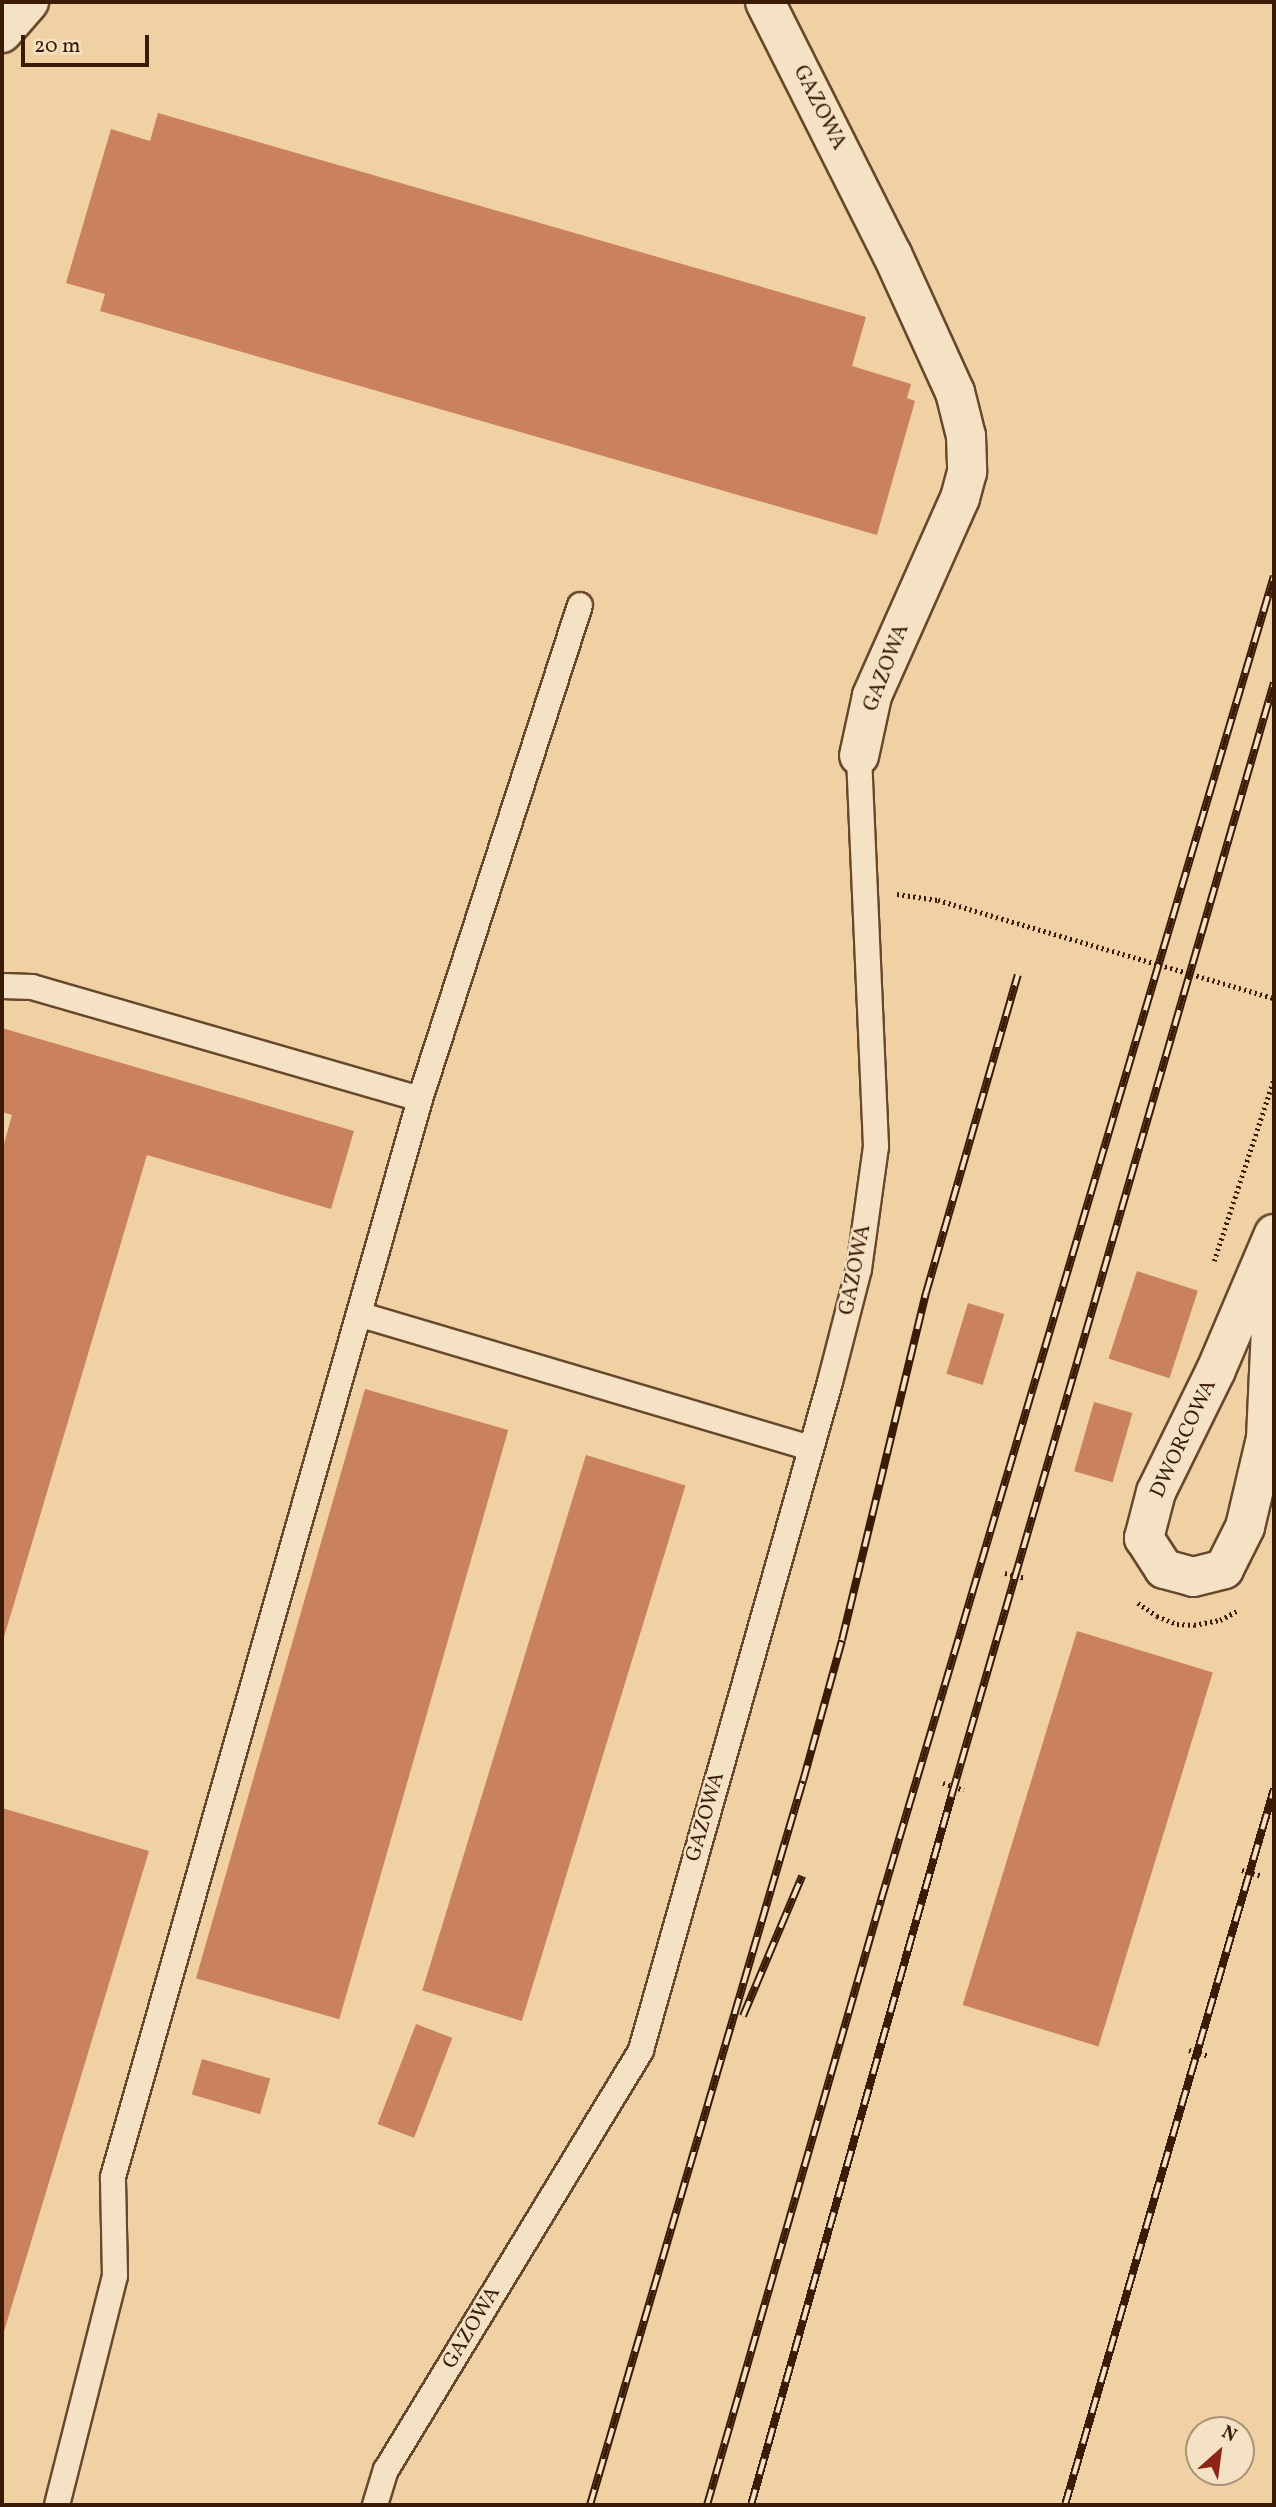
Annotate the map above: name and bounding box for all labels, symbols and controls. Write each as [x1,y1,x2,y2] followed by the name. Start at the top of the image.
[24,21,152,65] scale bar
[34,32,80,61] text: 20 m
[787,61,851,155] street label: GAZOWA
[859,621,915,715] street label: GAZOWA
[835,1223,877,1317] street label: GAZOWA
[1146,1376,1222,1502] street label: DWORCOWA
[681,1770,731,1864] street label: GAZOWA
[438,2282,506,2374] street label: GAZOWA
[1185,2416,1255,2486] north arrow
[1217,2420,1241,2449] text: N

